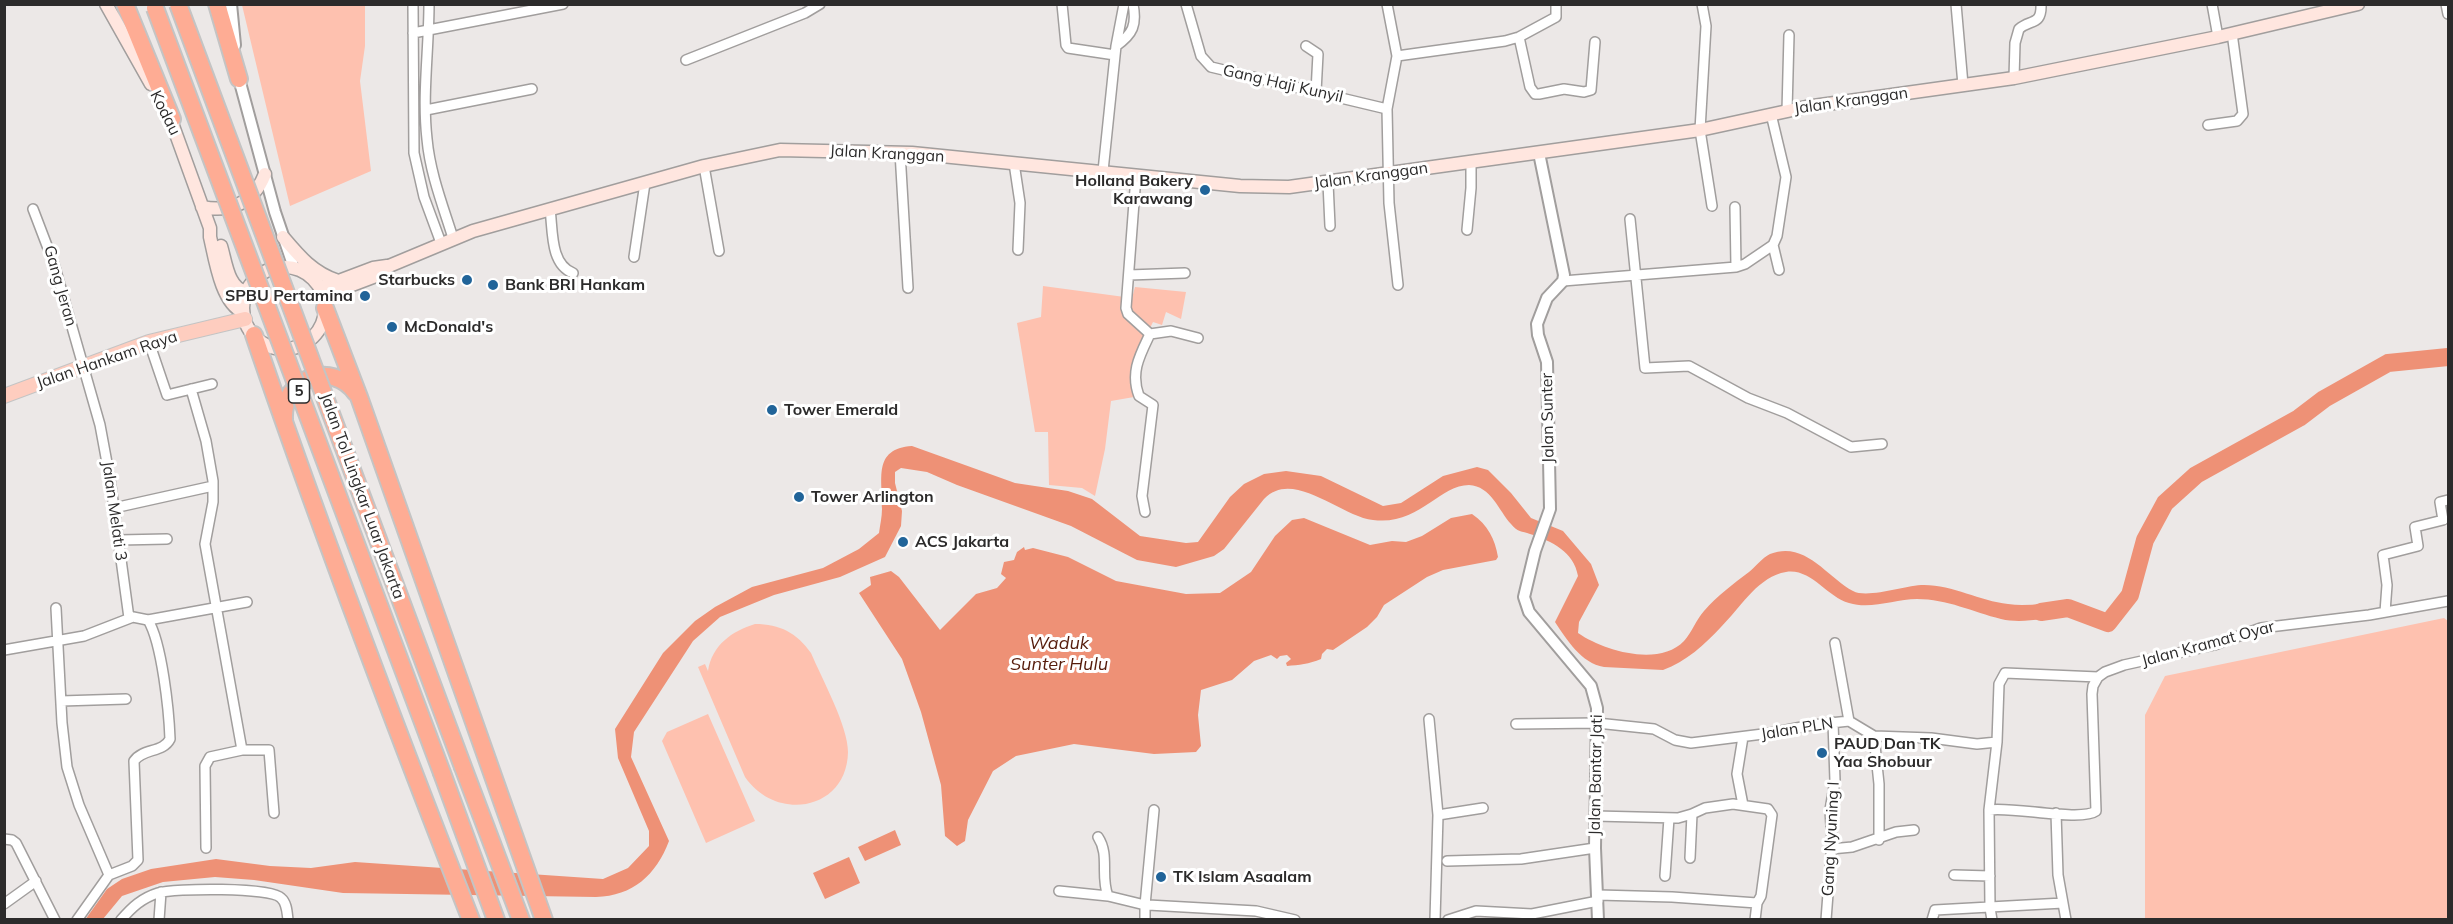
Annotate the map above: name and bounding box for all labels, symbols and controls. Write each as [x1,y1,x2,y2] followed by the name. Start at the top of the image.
[1221,61,1345,107] street label: Gang Haji Kunyil
[1793,83,1909,119] street label: Jalan Kranggan
[146,87,184,139] street label: Kodau
[829,141,945,167] street label: Jalan Kranggan
[1313,158,1429,194] street label: Jalan Kranggan
[1075,171,1193,209] place label: Holland Bakery Karawang
[1198,183,1212,197] marker: Holland Bakery Karawang
[39,243,81,329] street label: Gang Jeran
[378,270,455,290] place label: Starbucks
[460,273,474,287] marker: Starbucks
[505,275,645,295] place label: Bank BRI Hankam
[486,278,500,292] marker: Bank BRI Hankam
[225,286,353,306] place label: SPBU Pertamina
[358,289,372,303] marker: SPBU Pertamina
[404,317,493,337] place label: McDonald's
[385,320,399,334] marker: McDonald's
[34,327,180,393] street label: Jalan Hankam Raya
[1538,373,1558,463] street label: Jalan Sunter
[288,379,310,403] road number: 5
[316,390,408,602] street label: Jalan Tol Lingkar Luar Jakarta
[784,400,898,420] place label: Tower Emerald
[765,403,779,417] marker: Tower Emerald
[97,460,131,562] street label: Jalan Melati 3
[811,487,934,507] place label: Tower Arlington
[792,490,806,504] marker: Tower Arlington
[915,532,1009,552] place label: ACS Jakarta
[896,535,910,549] marker: ACS Jakarta
[2139,617,2277,671] street label: Jalan Kramat Oyar
[1010,633,1108,676] water label: Waduk Sunter Hulu
[1585,714,1607,836] street label: Jalan Bantar Jati
[1759,714,1835,744] street label: Jalan PLN
[1834,734,1941,772] place label: PAUD Dan TK Yaa Shobuur
[1815,746,1829,760] marker: PAUD Dan TK Yaa Shobuur
[1818,781,1844,897] street label: Gang Nyuning I
[1173,867,1312,887] place label: TK Islam Asaalam
[1154,870,1168,884] marker: TK Islam Asaalam

